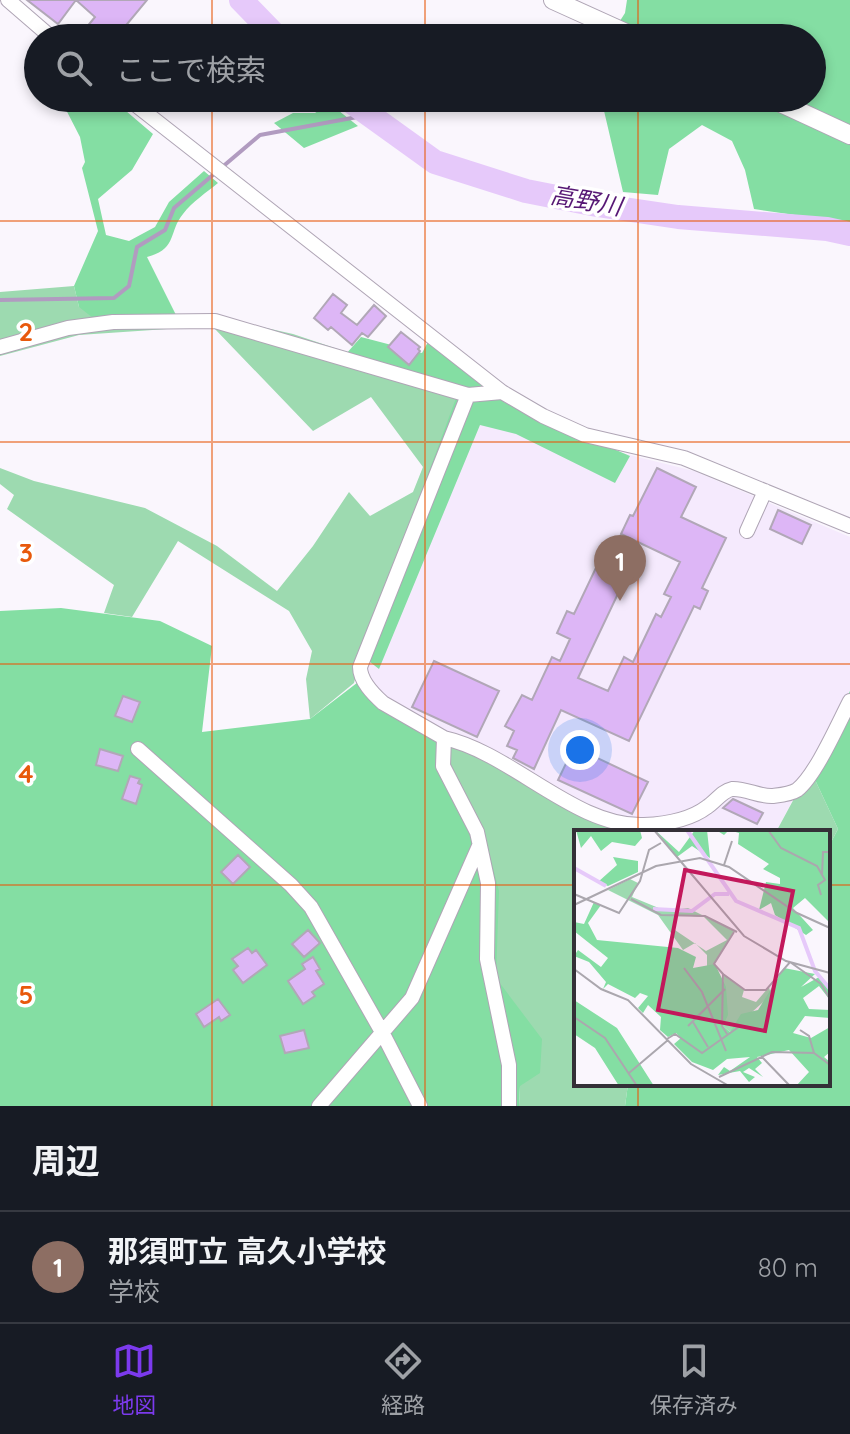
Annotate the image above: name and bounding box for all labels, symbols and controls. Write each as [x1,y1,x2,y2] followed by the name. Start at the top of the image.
[24,24,826,112] search box
[52,46,96,90] icon: search
[116,51,266,89] text: ここで検索
[548,179,627,222] water label: 高野川
[19,315,33,348] text: 2
[594,535,646,601] pin: 1
[19,536,33,569] text: 3
[560,730,600,770] your location
[18,757,34,790] text: 4
[574,830,830,1086] inset map
[19,978,33,1011] text: 5
[32,1139,100,1182] text: 周辺
[108,1232,386,1270] text: 那須町立 高久小学校
[53,1251,63,1284] text: 1
[758,1251,818,1284] text: 80 m
[108,1275,160,1308] text: 学校
[112,1339,156,1419] tab: 地図
[381,1339,425,1419] tab: 経路
[650,1339,738,1419] tab: 保存済み

